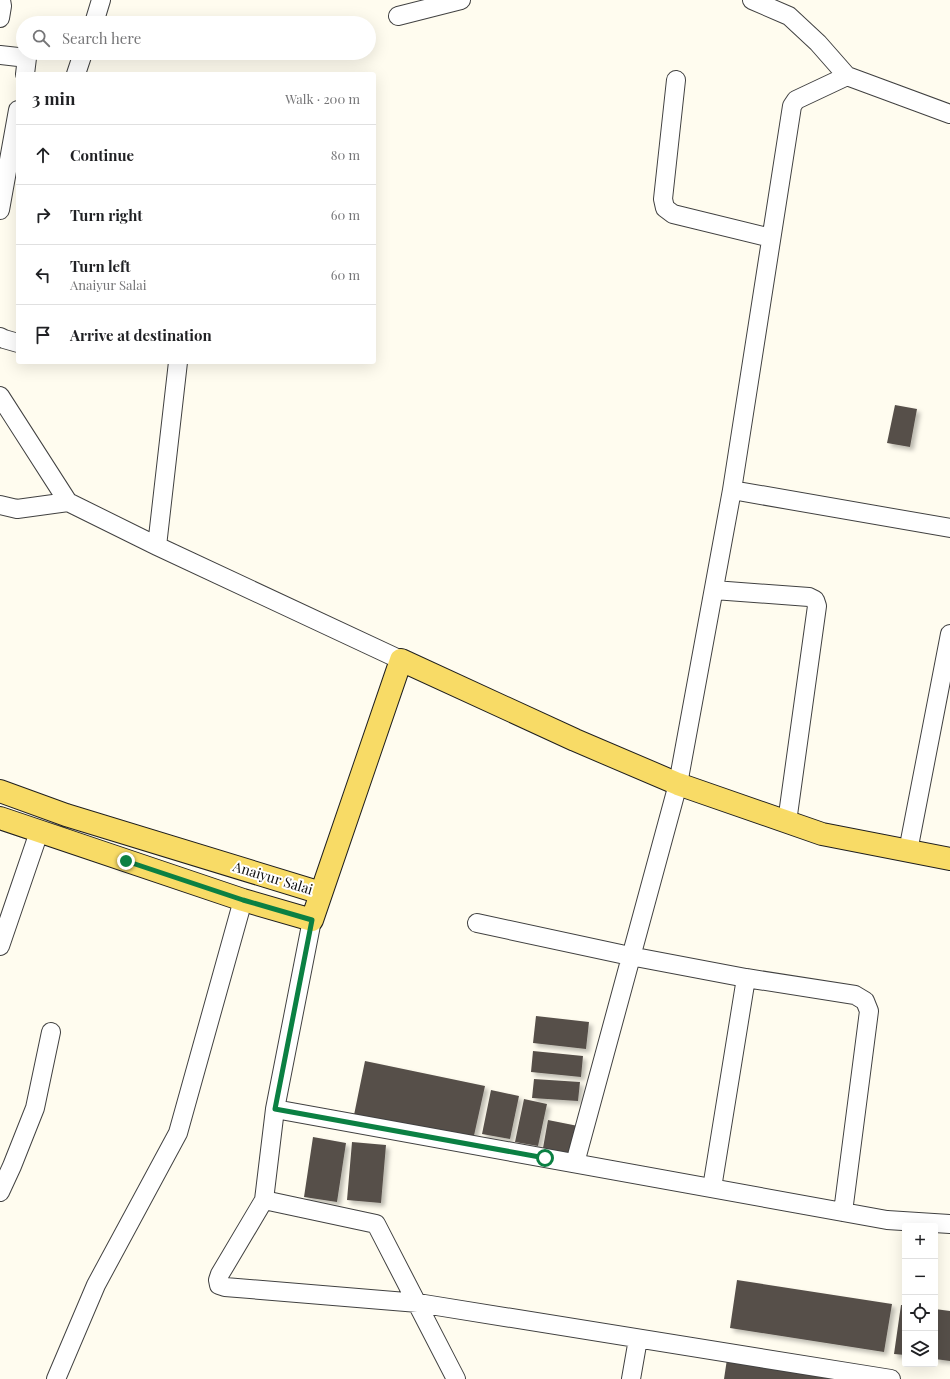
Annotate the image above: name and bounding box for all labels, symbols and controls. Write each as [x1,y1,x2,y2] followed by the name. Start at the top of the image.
[16,16,376,60] search box
[30,27,52,49] icon: search
[62,28,141,48] text: Search here
[32,87,75,109] text: 3 min
[285,90,360,107] text: Walk · 200 m
[32,144,54,166] icon: ahead
[70,145,134,165] text: Continue
[331,146,360,163] text: 80 m
[32,204,54,226] icon: right
[70,205,143,225] text: Turn right
[331,206,360,223] text: 60 m
[70,256,131,276] text: Turn left
[32,264,54,286] icon: left
[331,266,360,283] text: 60 m
[70,276,147,293] text: Anaiyur Salai
[32,324,54,346] icon: arrive
[70,325,212,345] text: Arrive at destination
[117,852,135,870] route end
[230,856,315,899] street label: Anaiyur Salai
[536,1149,554,1167] route start
[902,1223,938,1367] map controls
[902,1223,938,1259] button: +
[902,1259,938,1295] button: −
[902,1295,938,1331] button: locate
[902,1331,938,1367] button: layers

